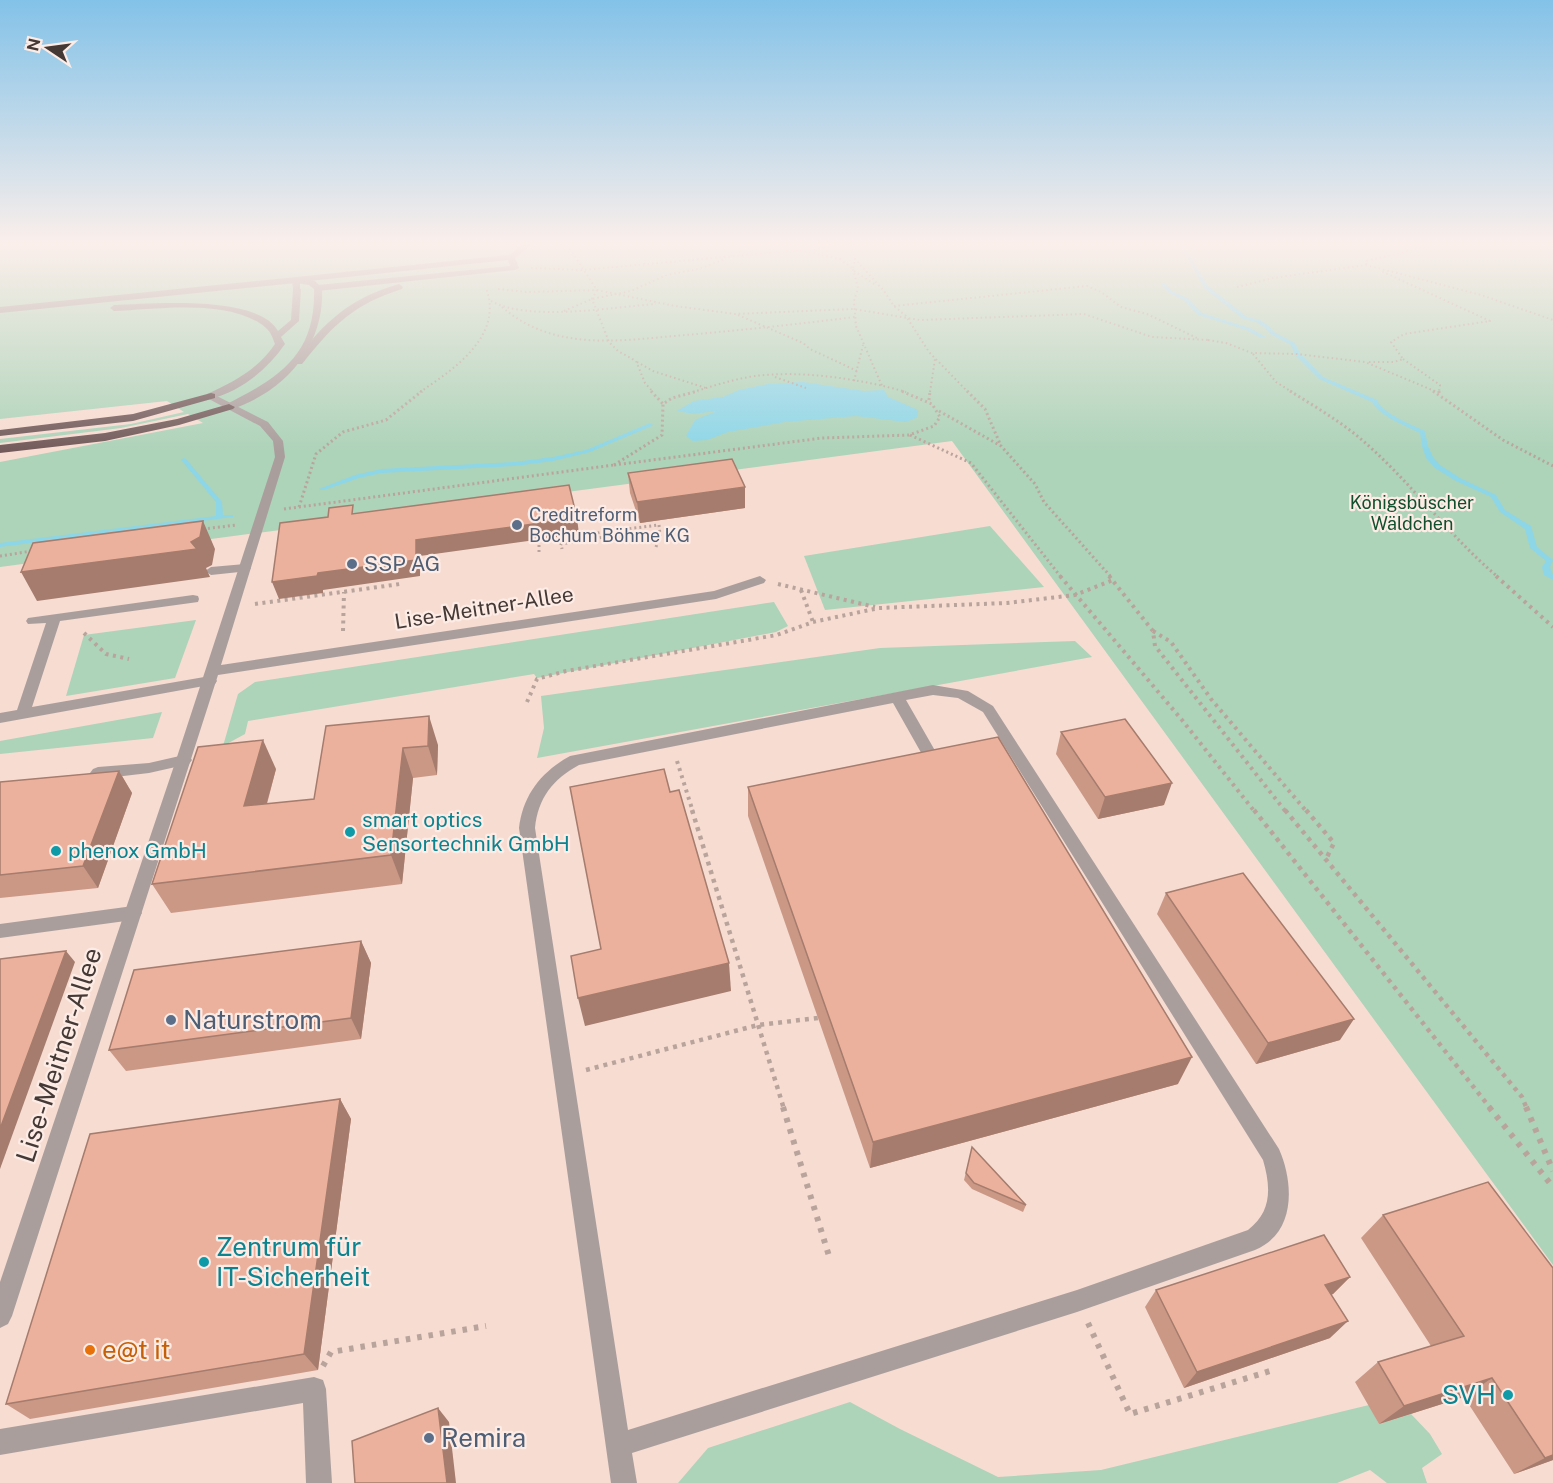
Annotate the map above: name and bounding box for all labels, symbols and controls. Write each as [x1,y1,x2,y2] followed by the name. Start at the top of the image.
[18,18,78,78] north arrow
[23,37,45,53] text: N
[1350,492,1474,534] park label: Königsbüscher Wäldchen
[529,504,690,546] place label: Creditreform Bochum Böhme KG
[510,518,524,532] marker: Creditreform Bochum Böhme KG
[364,551,440,576] place label: SSP AG
[345,557,359,571] marker: SSP AG
[393,581,575,634] street label: Lise-Meitner-Allee
[362,807,570,856] place label: smart optics Sensortechnik GmbH
[343,825,357,839] marker: smart optics Sensortechnik GmbH
[68,838,207,863] place label: phenox GmbH
[49,844,63,858] marker: phenox GmbH
[9,944,108,1166] street label: Lise-Meitner-Allee
[183,1004,322,1035] place label: Naturstrom
[164,1013,178,1027] marker: Naturstrom
[216,1231,370,1292] place label: Zentrum für IT-Sicherheit
[197,1255,211,1269] marker: Zentrum für IT-Sicherheit
[102,1334,171,1365] place label: e@t it
[83,1343,97,1357] marker: e@t it
[1442,1379,1496,1410] place label: SVH
[1501,1388,1515,1402] marker: SVH
[441,1422,526,1453] place label: Remira
[422,1431,436,1445] marker: Remira

